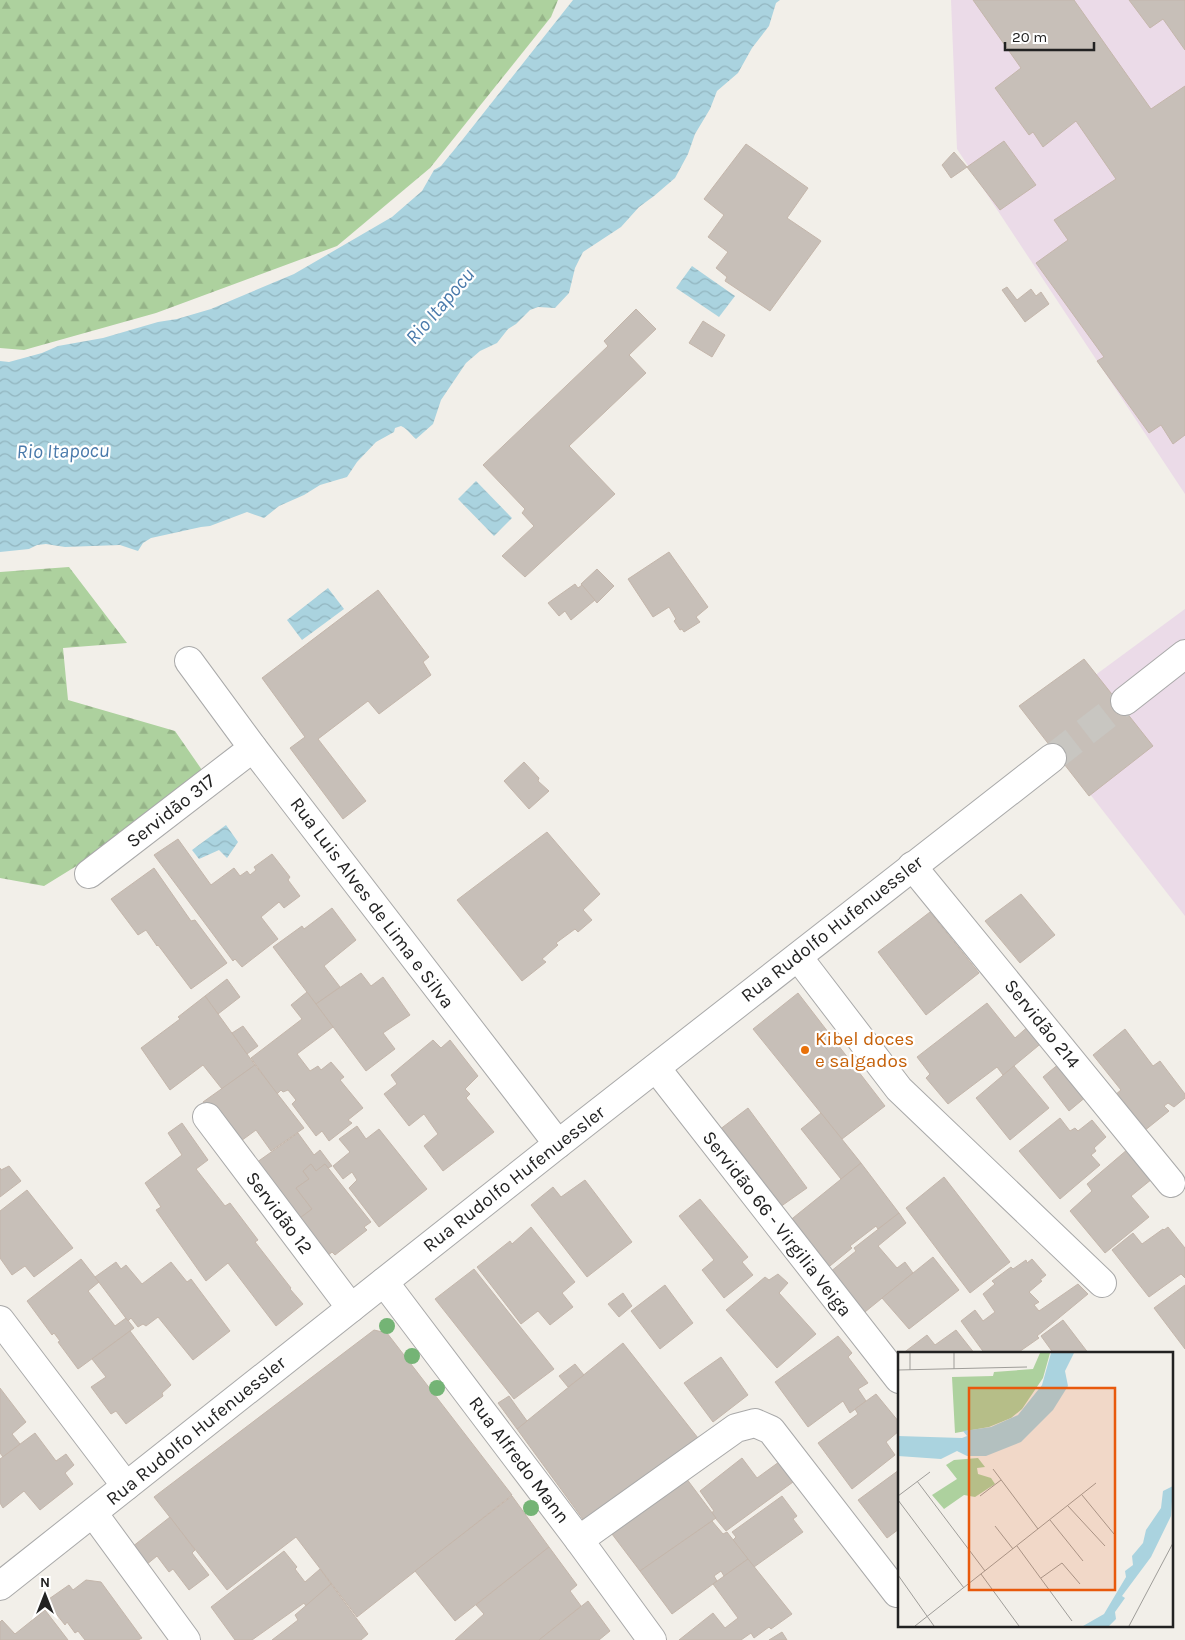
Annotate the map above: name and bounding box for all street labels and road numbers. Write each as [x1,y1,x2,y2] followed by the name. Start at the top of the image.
[122,770,220,852] street label: Servidão 317
[286,793,458,1013] street label: Rua Luis Alves de Lima e Silva
[737,851,927,1007] street label: Rua Rudolfo Hufenuessler
[1000,975,1085,1073] street label: Servidão 214
[419,1101,609,1257] street label: Rua Rudolfo Hufenuessler
[698,1127,856,1321] street label: Servidão 66 - Virgilia Veiga
[241,1168,317,1258] street label: Servidão 12
[102,1352,290,1510] street label: Rua Rudolfo Hufenuessler
[464,1392,574,1528] street label: Rua Alfredo Mann

